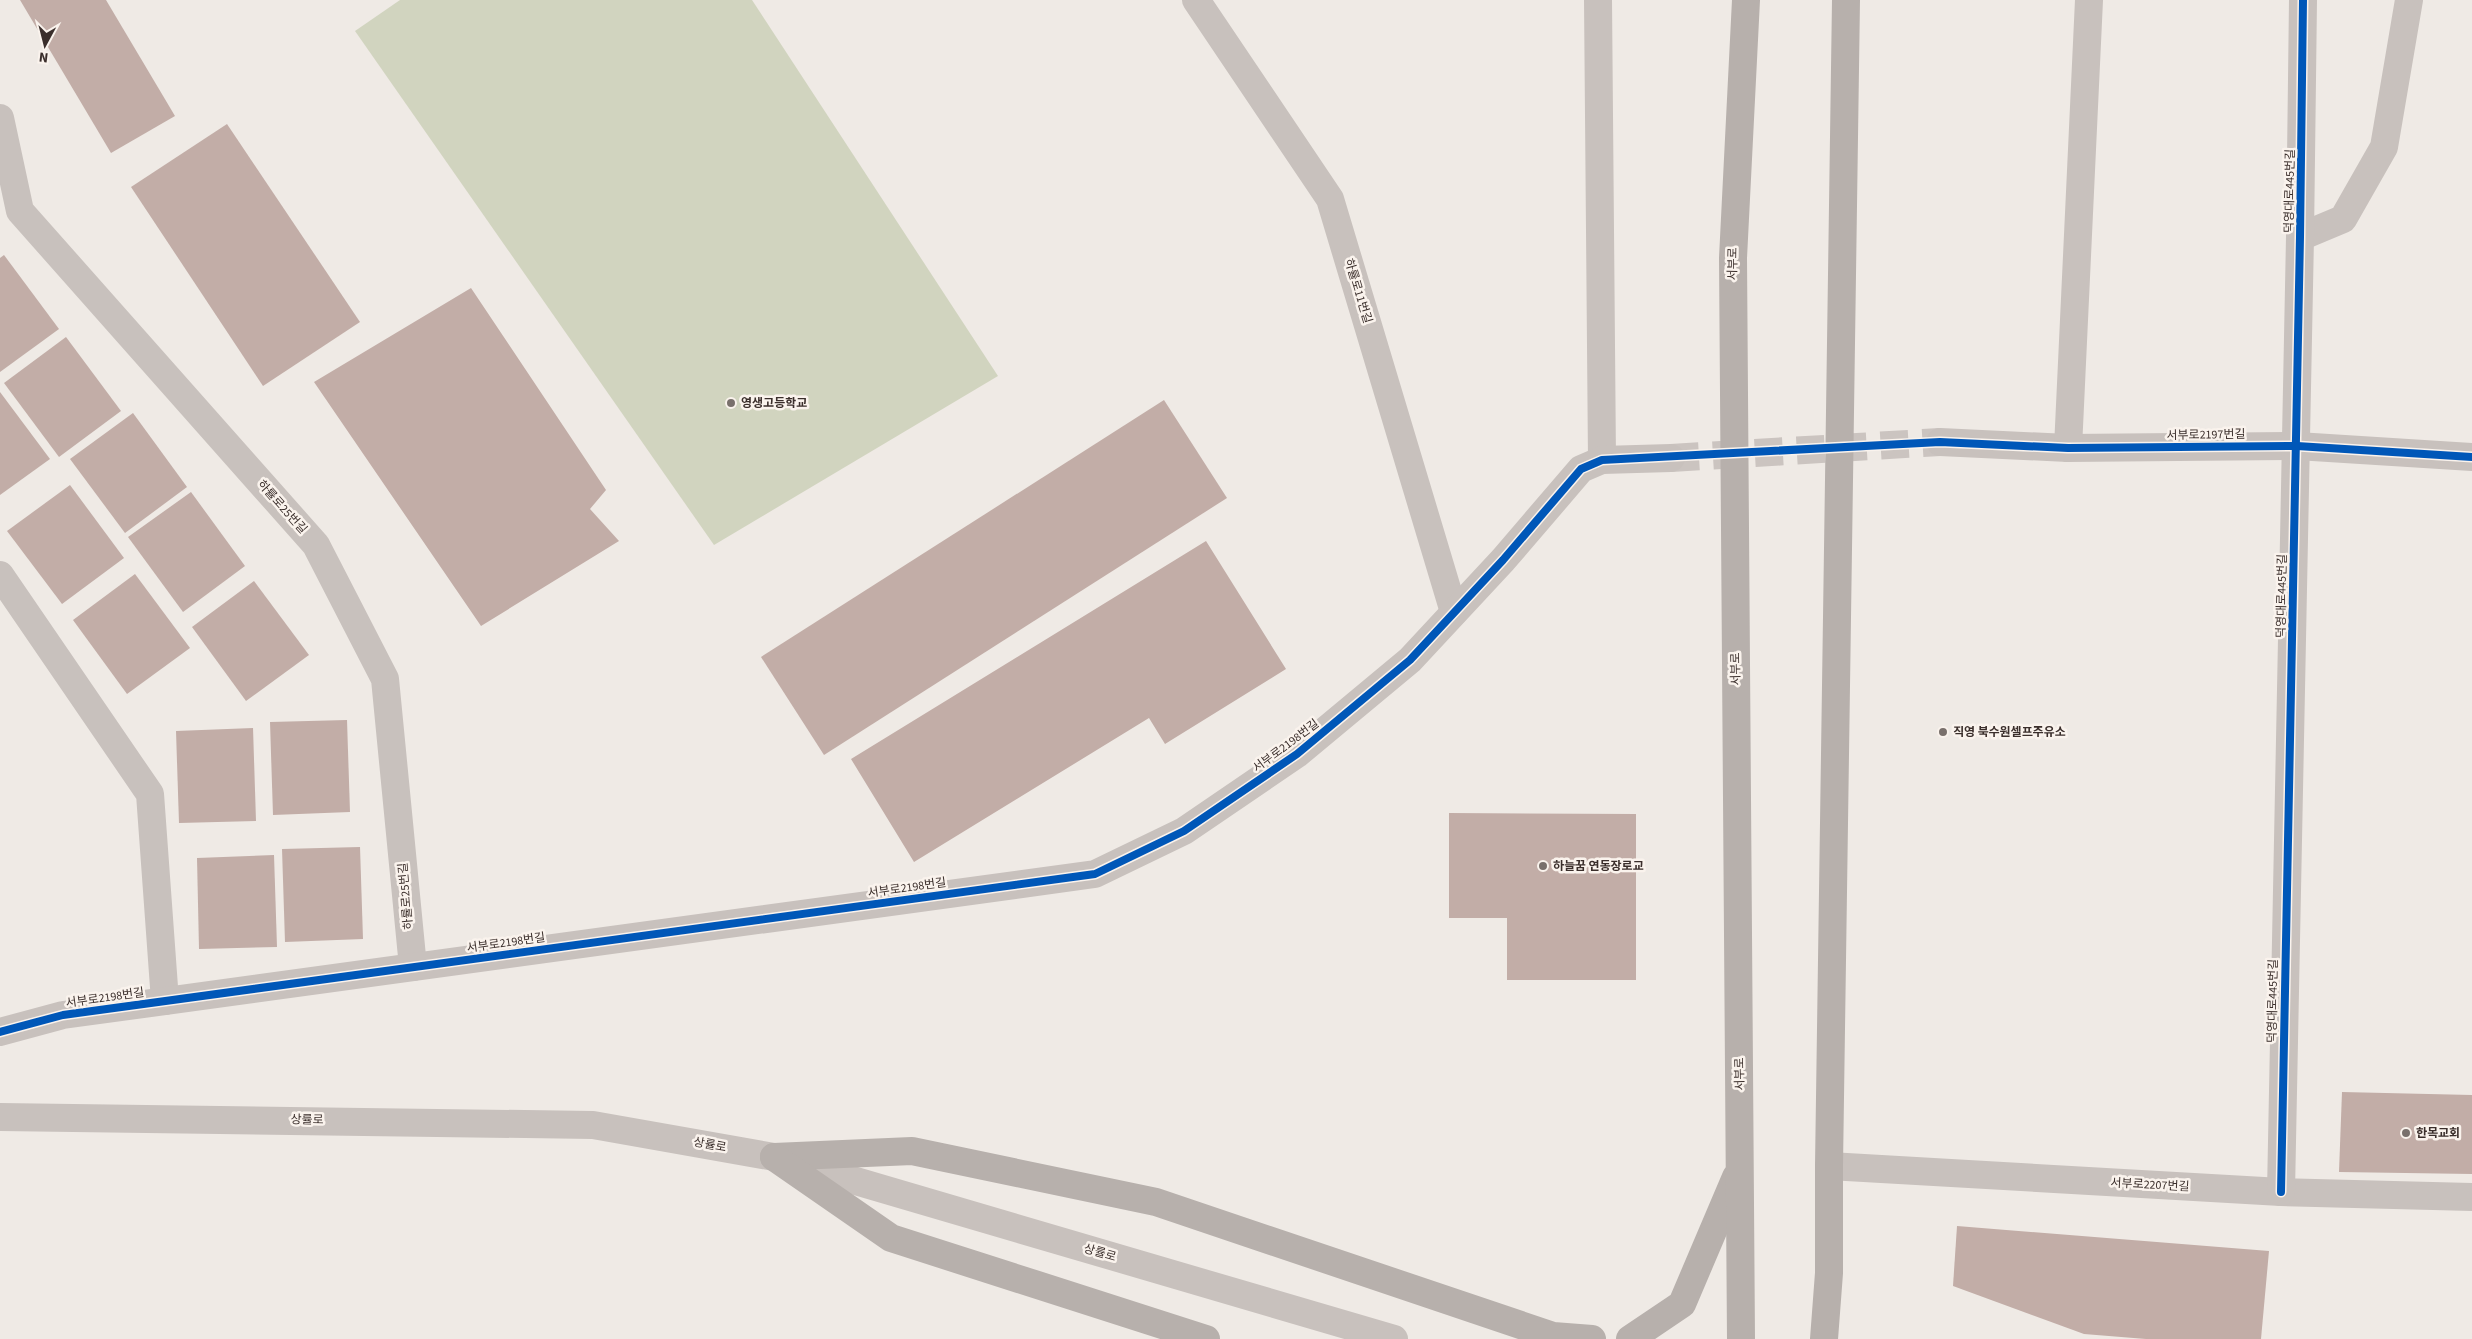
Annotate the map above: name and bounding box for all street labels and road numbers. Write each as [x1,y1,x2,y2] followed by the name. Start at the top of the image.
[2281,149,2299,233] street label: 덕영대로445번길
[1724,247,1742,281] street label: 서부로
[1340,256,1376,326] street label: 하률로11번길
[2166,426,2246,444] street label: 서부로2197번길
[253,476,311,538] street label: 하률로25번길
[2273,554,2291,638] street label: 덕영대로445번길
[1727,652,1745,686] street label: 서부로
[1249,715,1323,777] street label: 서부로2198번길
[395,862,417,930] street label: 하률로25번길
[867,874,947,902] street label: 서부로2198번길
[466,929,546,957] street label: 서부로2198번길
[2264,959,2282,1043] street label: 덕영대로445번길
[65,984,145,1012] street label: 서부로2198번길
[1731,1057,1749,1091] street label: 서부로
[290,1111,324,1129] street label: 상률로
[692,1134,728,1156] street label: 상률로
[2110,1174,2190,1196] street label: 서부로2207번길
[1082,1240,1118,1266] street label: 상률로

